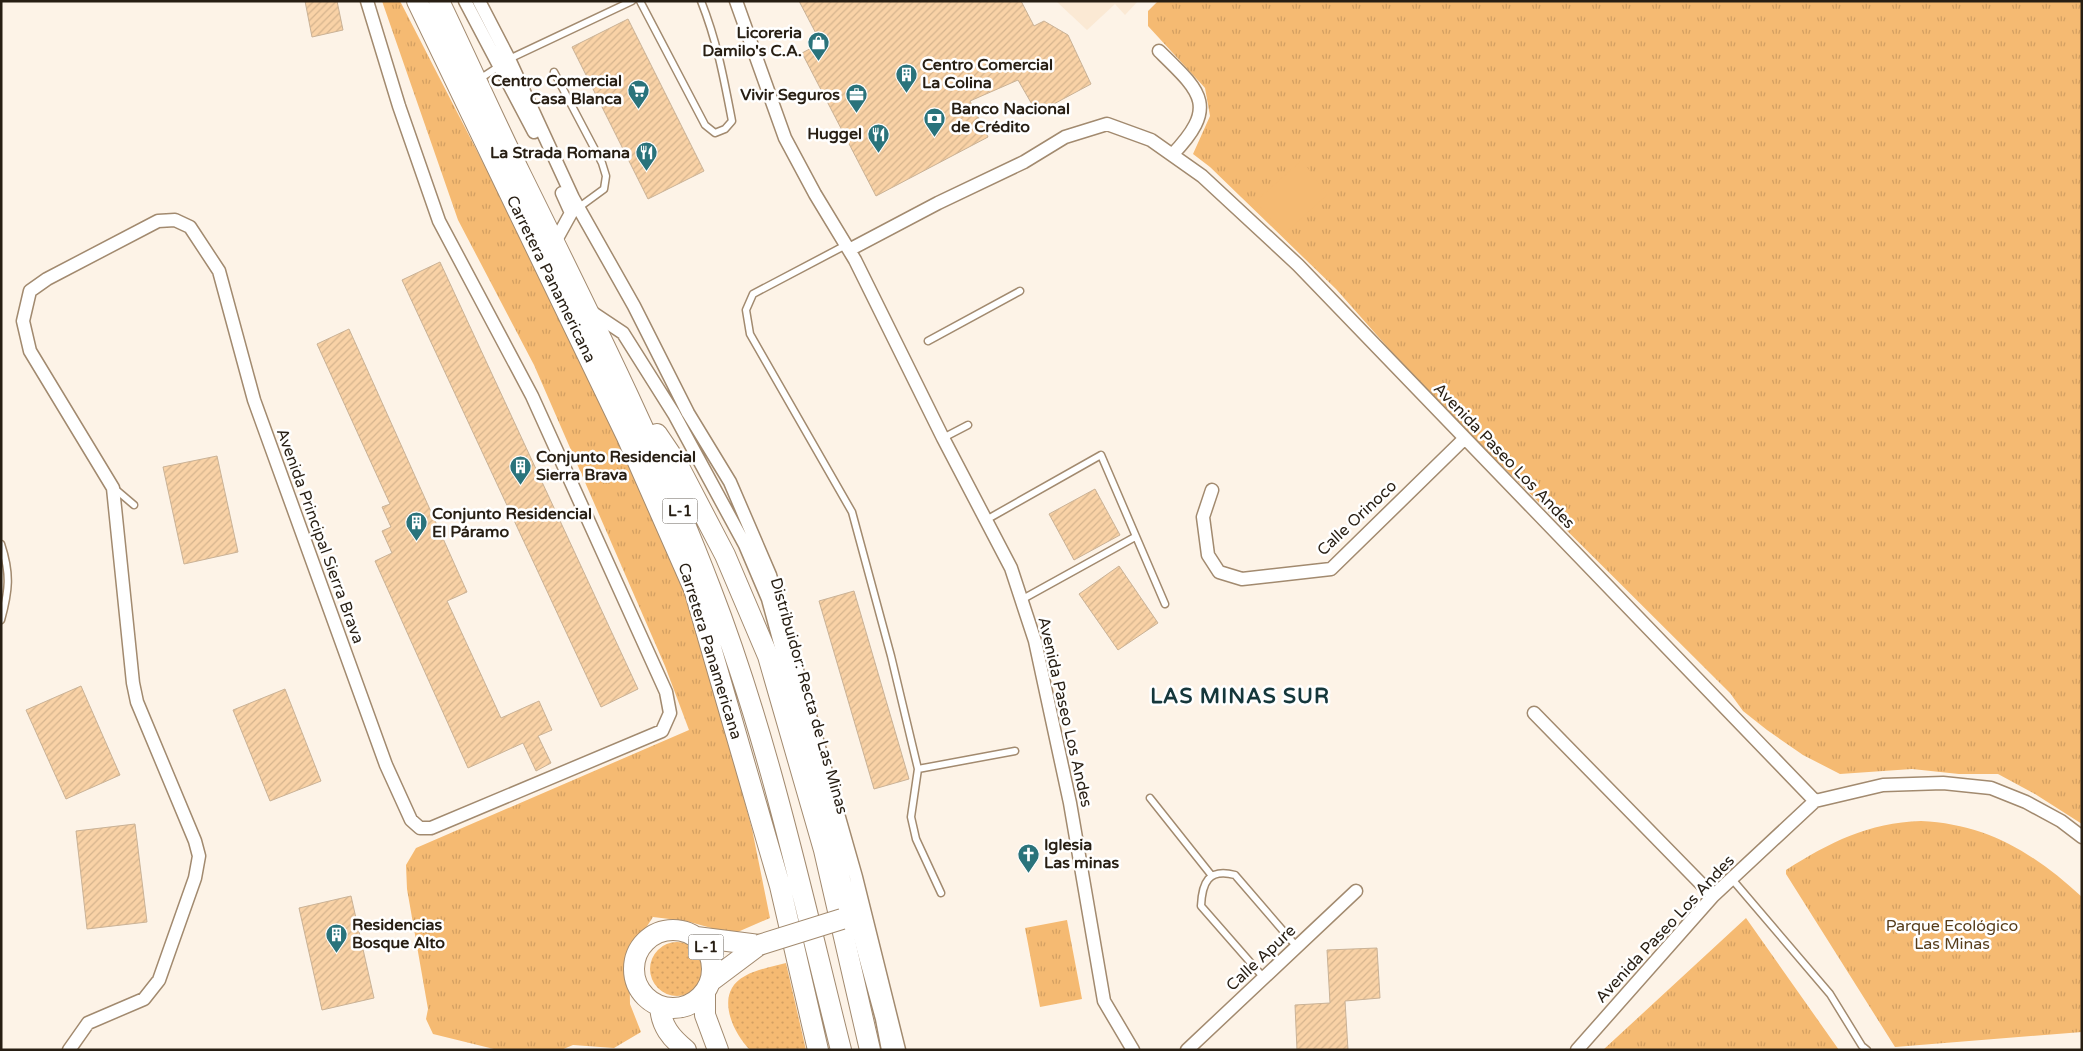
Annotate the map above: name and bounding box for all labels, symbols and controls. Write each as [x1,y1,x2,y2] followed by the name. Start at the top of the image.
[702,23,802,61] place label: Licoreria Damilo's C.A.
[806,30,830,61] shop icon: Licoreria Damilo's C.A.
[922,55,1053,93] place label: Centro Comercial La Colina
[894,62,918,93] building icon: Centro Comercial La Colina
[491,71,622,109] place label: Centro Comercial Casa Blanca
[626,78,650,109] supermarket icon: Centro Comercial Casa Blanca
[844,83,868,114] office icon: Vivir Seguros
[740,85,840,105] place label: Vivir Seguros
[951,99,1070,137] place label: Banco Nacional de Crédito
[923,106,947,137] bank icon: Banco Nacional de Crédito
[866,122,890,153] restaurant icon: Huggel
[807,124,862,144] place label: Huggel
[634,141,658,172] restaurant icon: La Strada Romana
[490,143,630,163] place label: La Strada Romana
[502,192,600,366] street label: Carretera Panamericana
[1429,379,1579,533] street label: Avenida Paseo Los Andes
[272,426,368,646] street label: Avenida Principal Sierra Brava
[536,447,696,485] place label: Conjunto Residencial Sierra Brava
[508,454,532,485] building icon: Conjunto Residencial Sierra Brava
[1313,476,1401,560] street label: Calle Orinoco
[662,498,698,524] road number: L-1
[432,504,592,542] place label: Conjunto Residencial El Páramo
[404,511,428,542] building icon: Conjunto Residencial El Páramo
[674,560,746,742] street label: Carretera Panamericana
[766,575,852,817] street label: Distribuidor: Recta de Las Minas
[1033,615,1097,809] street label: Avenida Paseo Los Andes
[1150,684,1330,709] district label: LAS MINAS SUR
[1044,835,1119,873] place label: Iglesia Las minas
[1016,842,1040,873] church icon: Iglesia Las minas
[1591,851,1739,1007] street label: Avenida Paseo Los Andes
[352,915,445,953] place label: Residencias Bosque Alto
[1886,916,2018,954] park label: Parque Ecológico Las Minas
[1222,921,1300,995] street label: Calle Apure
[324,922,348,953] building icon: Residencias Bosque Alto
[688,934,724,960] road number: L-1

